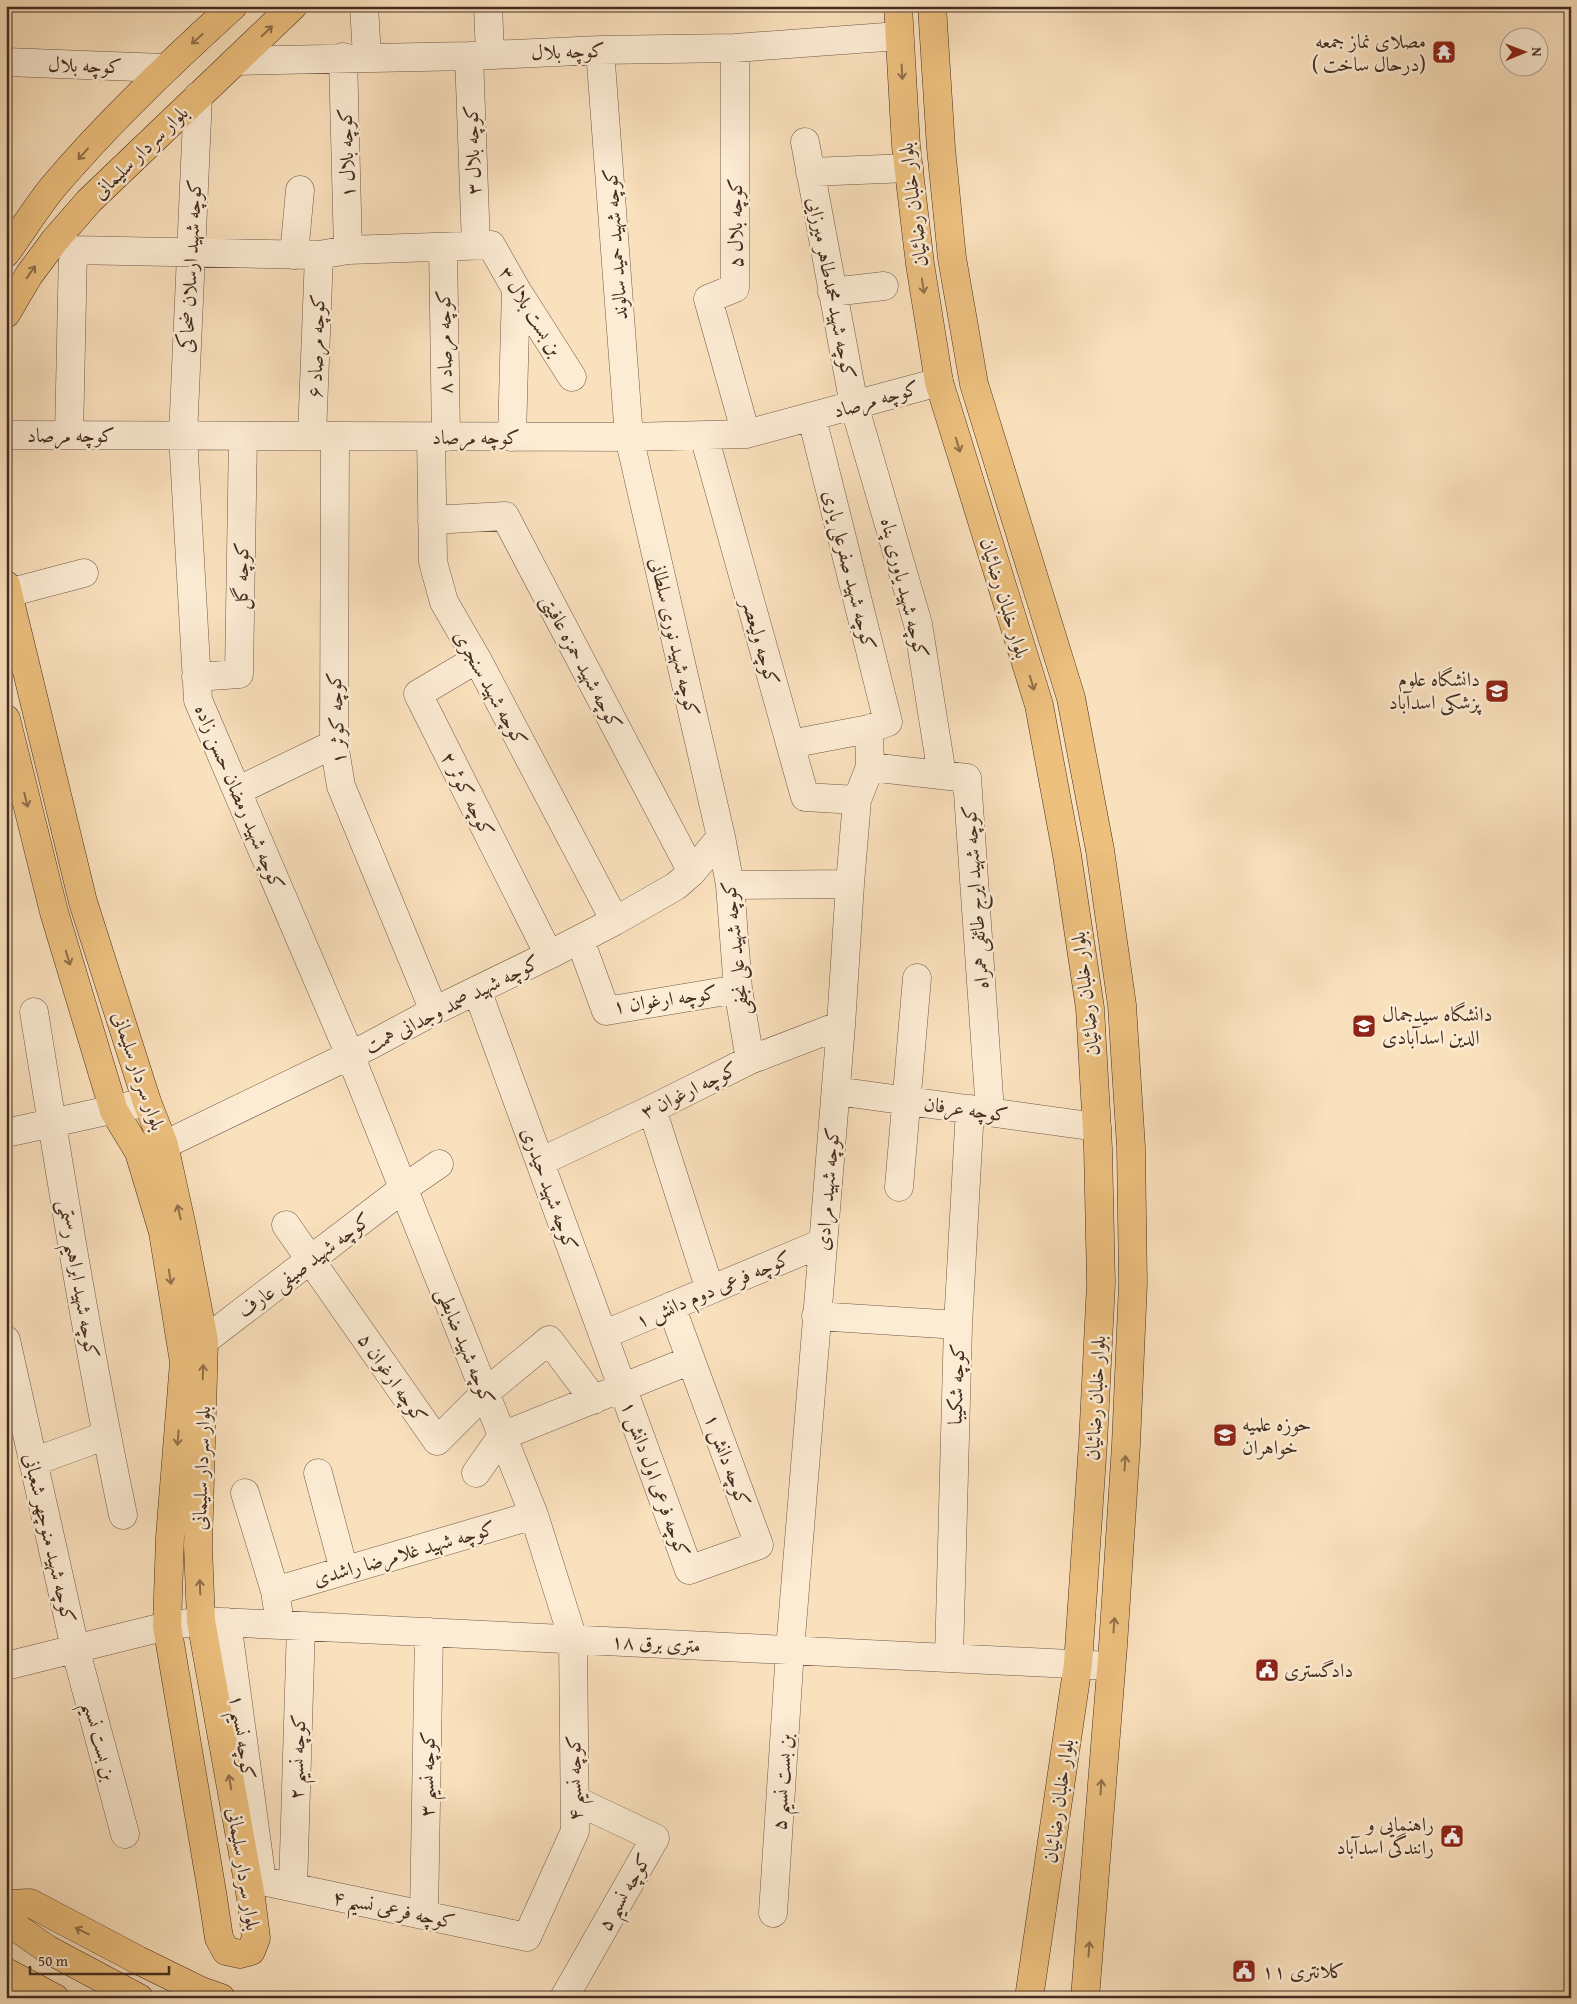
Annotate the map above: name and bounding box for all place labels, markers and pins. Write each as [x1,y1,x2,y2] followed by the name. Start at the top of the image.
[1312,26,1426,78] place label: مصلای نماز جمعه ( درحال ساخت)
[1431,39,1457,65] temple icon: مصلای نماز جمعه ( درحال ساخت)
[1389,664,1482,716] place label: دانشگاه علوم پزشکی اسدآباد
[1484,678,1510,704] school or university icon: دانشگاه علوم پزشکی اسدآباد
[1382,999,1493,1051] place label: دانشگاه سیدجمال الدین اسدآبادی
[1351,1013,1377,1039] school or university icon: دانشگاه سیدجمال الدین اسدآبادی
[1242,1409,1311,1461] place label: حوزه علمیه خواهران
[1212,1422,1238,1448] school or university icon: حوزه علمیه خواهران
[1284,1655,1353,1684] place label: دادگستری
[1254,1657,1280,1683] public building icon: دادگستری
[1336,1809,1434,1861] place label: راهنمایی و رانندگی اسدآباد
[1439,1823,1465,1849] public building icon: راهنمایی و رانندگی اسدآباد
[1262,1956,1345,1985] place label: کلانتری ۱۱
[1231,1958,1257,1984] public building icon: کلانتری ۱۱

